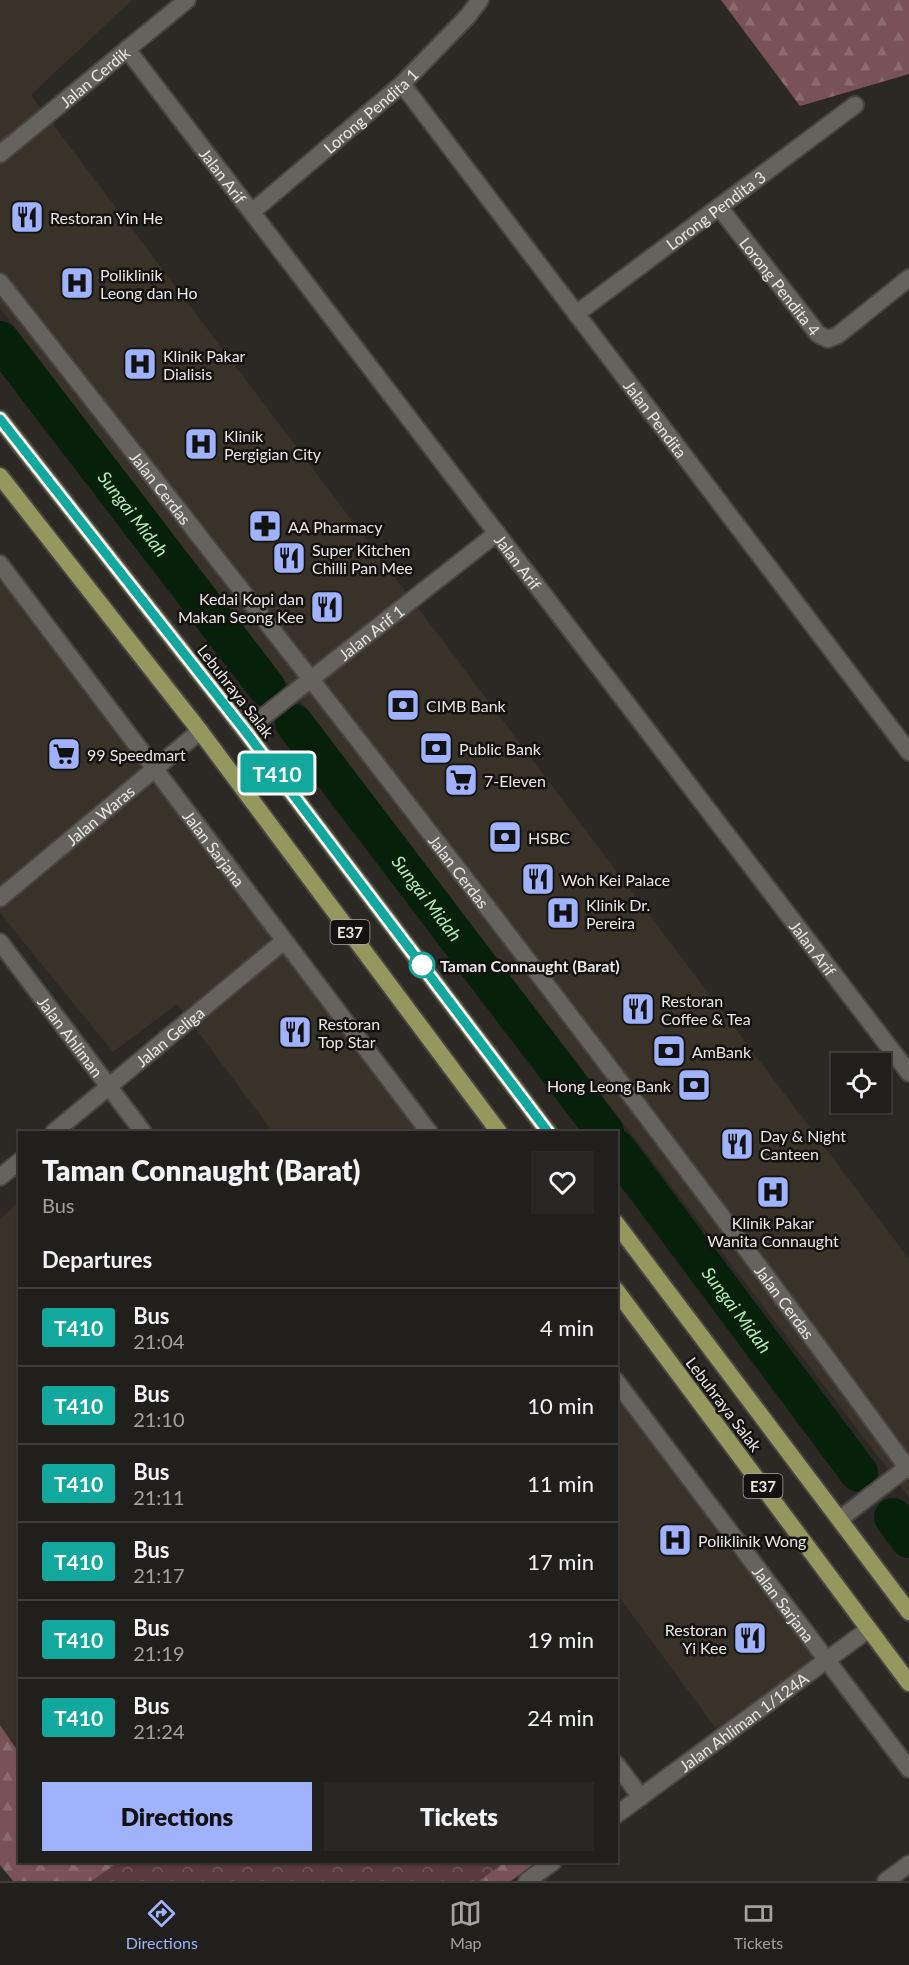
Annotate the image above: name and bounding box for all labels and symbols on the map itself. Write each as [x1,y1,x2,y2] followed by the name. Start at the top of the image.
[55,42,134,111] street label: Jalan Cerdik
[319,64,422,157] street label: Lorong Pendita 1
[196,144,251,207] street label: Jalan Arif
[662,166,769,253] street label: Lorong Pendita 3
[9,199,45,235] restaurant icon: Restoran Yin He
[50,208,163,227] place label: Restoran Yin He
[736,233,825,339] street label: Lorong Pendita 4
[59,265,95,301] hospital icon: Poliklinik Leong dan Ho
[100,265,197,302] place label: Poliklinik Leong dan Ho
[122,346,158,382] hospital icon: Klinik Pakar Dialisis
[163,346,246,383] place label: Klinik Pakar Dialisis
[620,376,691,461] street label: Jalan Pendita
[183,426,219,462] hospital icon: Klinik Pergigian City
[224,426,322,463] place label: Klinik Pergigian City
[127,447,196,528] street label: Jalan Cerdas
[94,467,173,561] water label: Sungai Midah
[247,508,283,544] pharmacy icon: AA Pharmacy
[288,517,383,536] place label: AA Pharmacy
[491,530,546,593] street label: Jalan Arif
[271,540,307,576] restaurant icon: Super Kitchen Chilli Pan Mee
[312,540,413,577] place label: Super Kitchen Chilli Pan Mee
[178,589,304,626] place label: Kedai Kopi dan Makan Seong Kee
[309,589,345,625] restaurant icon: Kedai Kopi dan Makan Seong Kee
[334,601,407,664] street label: Jalan Arif 1
[194,641,279,742] street label: Lebuhraya Salak
[385,687,421,723] bank icon: CIMB Bank
[426,696,507,715] place label: CIMB Bank
[418,730,454,766] bank icon: Public Bank
[46,736,82,772] supermarket icon: 99 Speedmart
[459,739,542,758] place label: Public Bank
[87,745,186,764] place label: 99 Speedmart
[235,754,319,792] line badge: T410
[443,762,479,798] supermarket icon: 7-Eleven
[484,771,546,790] place label: 7-Eleven
[62,781,138,849] street label: Jalan Waras
[180,806,249,890] street label: Jalan Sarjana
[487,819,523,855] bank icon: HSBC
[528,828,570,847] place label: HSBC
[425,831,494,912] street label: Jalan Cerdas
[388,851,467,945] water label: Sungai Midah
[520,861,556,897] restaurant icon: Woh Kei Palace
[561,870,670,889] place label: Woh Kei Palace
[545,895,581,931] hospital icon: Klinik Dr. Pereira
[586,895,650,932] place label: Klinik Dr. Pereira
[786,916,841,980] street label: Jalan Arif
[330,920,370,944] road number: E37
[409,952,435,978] marker: Taman Connaught (Barat)
[440,956,620,975] place label: Taman Connaught (Barat)
[620,991,656,1027] restaurant icon: Restoran Coffee & Tea
[661,991,751,1028] place label: Restoran Coffee & Tea
[34,992,107,1080] street label: Jalan Ahliman
[131,1002,207,1070] street label: Jalan Geliga
[277,1014,313,1050] restaurant icon: Restoran Top Star
[318,1014,380,1051] place label: Restoran Top Star
[651,1033,687,1069] bank icon: AmBank
[692,1042,752,1061] place label: AmBank
[676,1067,712,1103] bank icon: Hong Leong Bank
[547,1076,672,1095] place label: Hong Leong Bank
[719,1126,755,1162] restaurant icon: Day & Night Canteen
[760,1126,846,1163] place label: Day & Night Canteen
[755,1174,791,1210] hospital icon: Klinik Pakar Wanita Connaught
[707,1213,839,1250] place label: Klinik Pakar Wanita Connaught
[752,1261,819,1342] street label: Jalan Cerdas
[698,1262,776,1357] water label: Sungai Midah
[682,1353,766,1455] street label: Lebuhraya Salak
[744,1474,783,1498] road number: E37
[657,1522,693,1558] hospital icon: Poliklinik Wong
[698,1531,806,1550] place label: Poliklinik Wong
[749,1562,819,1645] street label: Jalan Sarjana
[665,1620,727,1657] place label: Restoran Yi Kee
[732,1620,768,1656] restaurant icon: Restoran Yi Kee
[675,1668,812,1775] street label: Jalan Ahliman 1/124A

